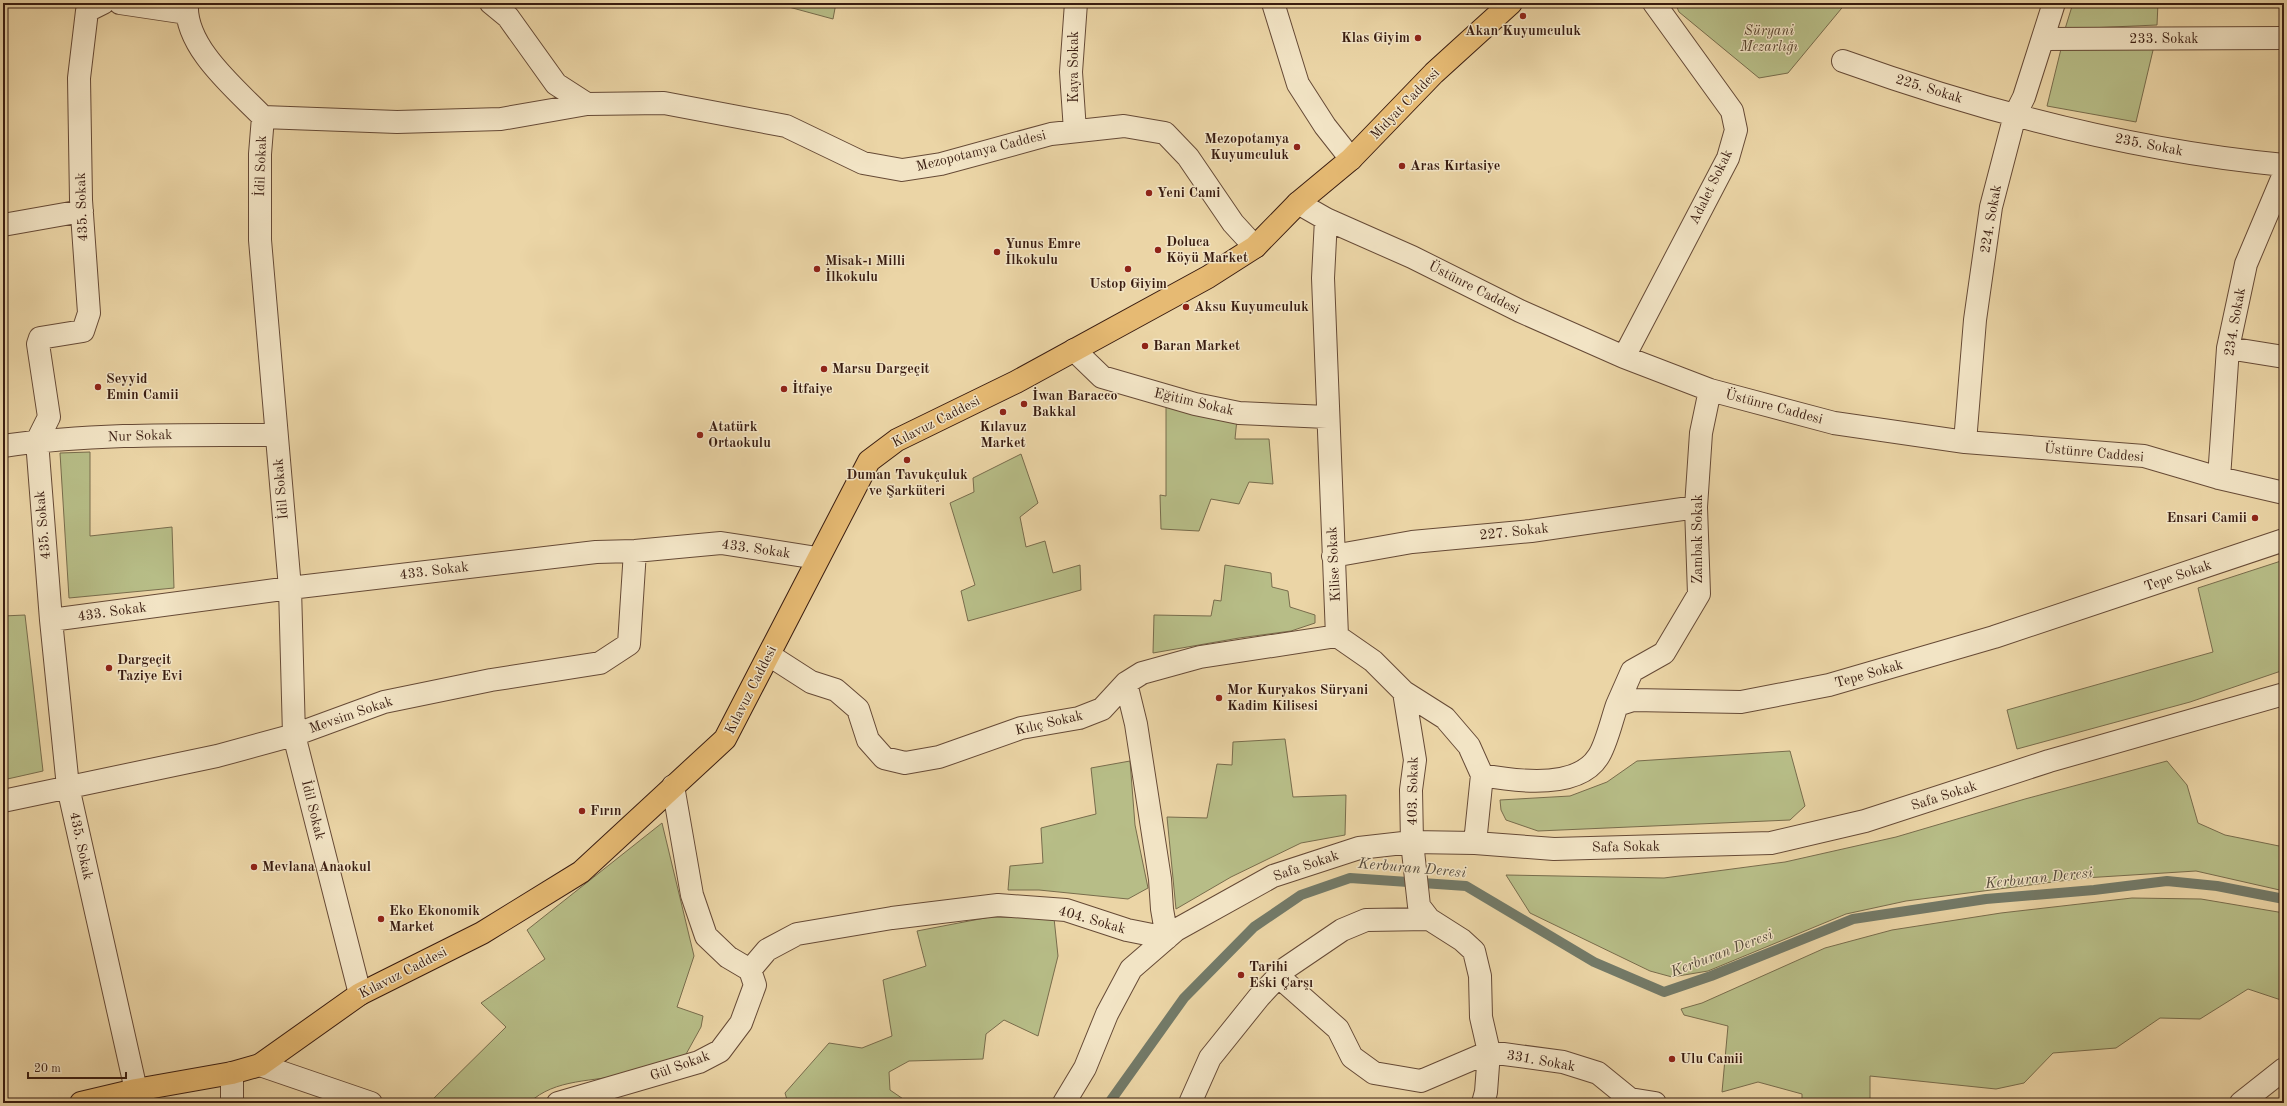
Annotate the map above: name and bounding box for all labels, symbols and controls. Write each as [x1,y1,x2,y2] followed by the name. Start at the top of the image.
[1518,11,1528,21] marker: Akan Kuyumculuk
[1465,24,1581,38] place label: Akan Kuyumculuk
[1739,24,1798,55] park label: Süryani Mezarlığı
[1067,31,1081,103] street label: Kaya Sokak
[1341,31,1410,45] place label: Klas Giyim
[2129,32,2199,46] street label: 233. Sokak
[1413,33,1423,43] marker: Klas Giyim
[1368,66,1442,142] street label: Midyat Caddesi
[1894,72,1964,106] street label: 225. Sokak
[915,128,1048,174] street label: Mezopotamya Caddesi
[1204,132,1289,162] place label: Mezopotamya Kuyumculuk
[2114,132,2184,158] street label: 235. Sokak
[250,135,269,197] street label: İdil Sokak
[1292,142,1302,152] marker: Mezopotamya Kuyumculuk
[1687,148,1735,226] street label: Adalet Sokak
[1410,159,1500,173] place label: Aras Kırtasiye
[1397,161,1407,171] marker: Aras Kırtasiye
[74,172,90,242] street label: 435. Sokak
[1978,184,2004,254] street label: 224. Sokak
[1157,186,1220,200] place label: Yeni Cami
[1144,188,1154,198] marker: Yeni Cami
[1166,235,1248,265] place label: Doluca Köyü Market
[1005,237,1081,267] place label: Yunus Emre İlkokulu
[1153,245,1163,255] marker: Doluca Köyü Market
[992,247,1002,257] marker: Yunus Emre İlkokulu
[825,254,905,284] place label: Misak-ı Milli İlkokulu
[1426,256,1523,317] street label: Üstünre Caddesi
[812,264,822,274] marker: Misak-ı Milli İlkokulu
[1123,264,1133,274] marker: Ustop Giyim
[1089,277,1167,291] place label: Ustop Giyim
[2222,287,2248,357] street label: 234. Sokak
[1194,300,1309,314] place label: Aksu Kuyumculuk
[1181,302,1191,312] marker: Aksu Kuyumculuk
[1153,339,1240,353] place label: Baran Market
[1140,341,1150,351] marker: Baran Market
[832,362,930,376] place label: Marsu Dargeçit
[819,364,829,374] marker: Marsu Dargeçit
[106,372,179,402] place label: Seyyid Emin Camii
[792,380,833,396] place label: İtfaiye
[93,382,103,392] marker: Seyyid Emin Camii
[779,384,789,394] marker: İtfaiye
[1724,384,1825,427] street label: Üstünre Caddesi
[1153,386,1235,418] street label: Eğitim Sokak
[1032,387,1118,419] place label: İwan Baracco Bakkal
[890,394,982,450] street label: Kılavuz Caddesi
[1019,399,1029,409] marker: İwan Baracco Bakkal
[998,407,1008,417] marker: Kılavuz Market
[708,420,771,450] place label: Atatürk Ortaokulu
[979,420,1027,450] place label: Kılavuz Market
[107,428,173,444] street label: Nur Sokak
[695,430,705,440] marker: Atatürk Ortaokulu
[2043,439,2145,464] street label: Üstünre Caddesi
[902,455,912,465] marker: Duman Tavukçuluk ve Şarküteri
[268,458,291,520] street label: İdil Sokak
[846,468,968,498] place label: Duman Tavukçuluk ve Şarküteri
[33,490,53,560] street label: 435. Sokak
[1691,494,1705,584] street label: Zambak Sokak
[2166,511,2247,525] place label: Ensari Camii
[2250,513,2260,523] marker: Ensari Camii
[1479,521,1549,543] street label: 227. Sokak
[1325,526,1343,602] street label: Kilise Sokak
[721,537,791,561] street label: 433. Sokak
[2143,558,2213,594] street label: Tepe Sokak
[399,560,469,582] street label: 433. Sokak
[77,600,147,624] street label: 433. Sokak
[723,644,779,736] street label: Kılavuz Caddesi
[117,653,182,683] place label: Dargeçit Taziye Evi
[1833,658,1905,690] street label: Tepe Sokak
[104,663,114,673] marker: Dargeçit Taziye Evi
[1227,683,1368,713] place label: Mor Kuryakos Süryani Kadim Kilisesi
[1214,693,1224,703] marker: Mor Kuryakos Süryani Kadim Kilisesi
[307,694,395,736] street label: Mevsim Sokak
[1014,708,1084,738] street label: Kılıç Sokak
[1405,756,1421,826] street label: 403. Sokak
[299,778,330,841] street label: İdil Sokak
[1909,779,1979,813] street label: Safa Sokak
[590,804,622,818] place label: Fırın
[577,806,587,816] marker: Fırın
[67,811,95,881] street label: 435. Sokak
[1592,839,1660,855] street label: Safa Sokak
[1271,848,1341,884] street label: Safa Sokak
[1356,857,1467,881] water label: Kerburan Deresi
[262,860,371,874] place label: Mevlana Anaokul
[249,862,259,872] marker: Mevlana Anaokul
[1983,866,2094,892] water label: Kerburan Deresi
[389,904,480,934] place label: Eko Ekonomik Market
[1057,904,1127,936] street label: 404. Sokak
[376,914,386,924] marker: Eko Ekonomik Market
[1668,928,1775,981] water label: Kerburan Deresi
[357,945,449,1001] street label: Kılavuz Caddesi
[1249,960,1313,990] place label: Tarihi Eski Çarşı
[1236,970,1246,980] marker: Tarihi Eski Çarşı
[1506,1048,1576,1074] street label: 331. Sokak
[648,1049,712,1083] street label: Gül Sokak
[1680,1052,1743,1066] place label: Ulu Camii
[28,1054,126,1080] scale bar
[1667,1054,1677,1064] marker: Ulu Camii
[34,1063,61,1075] text: 20 m

